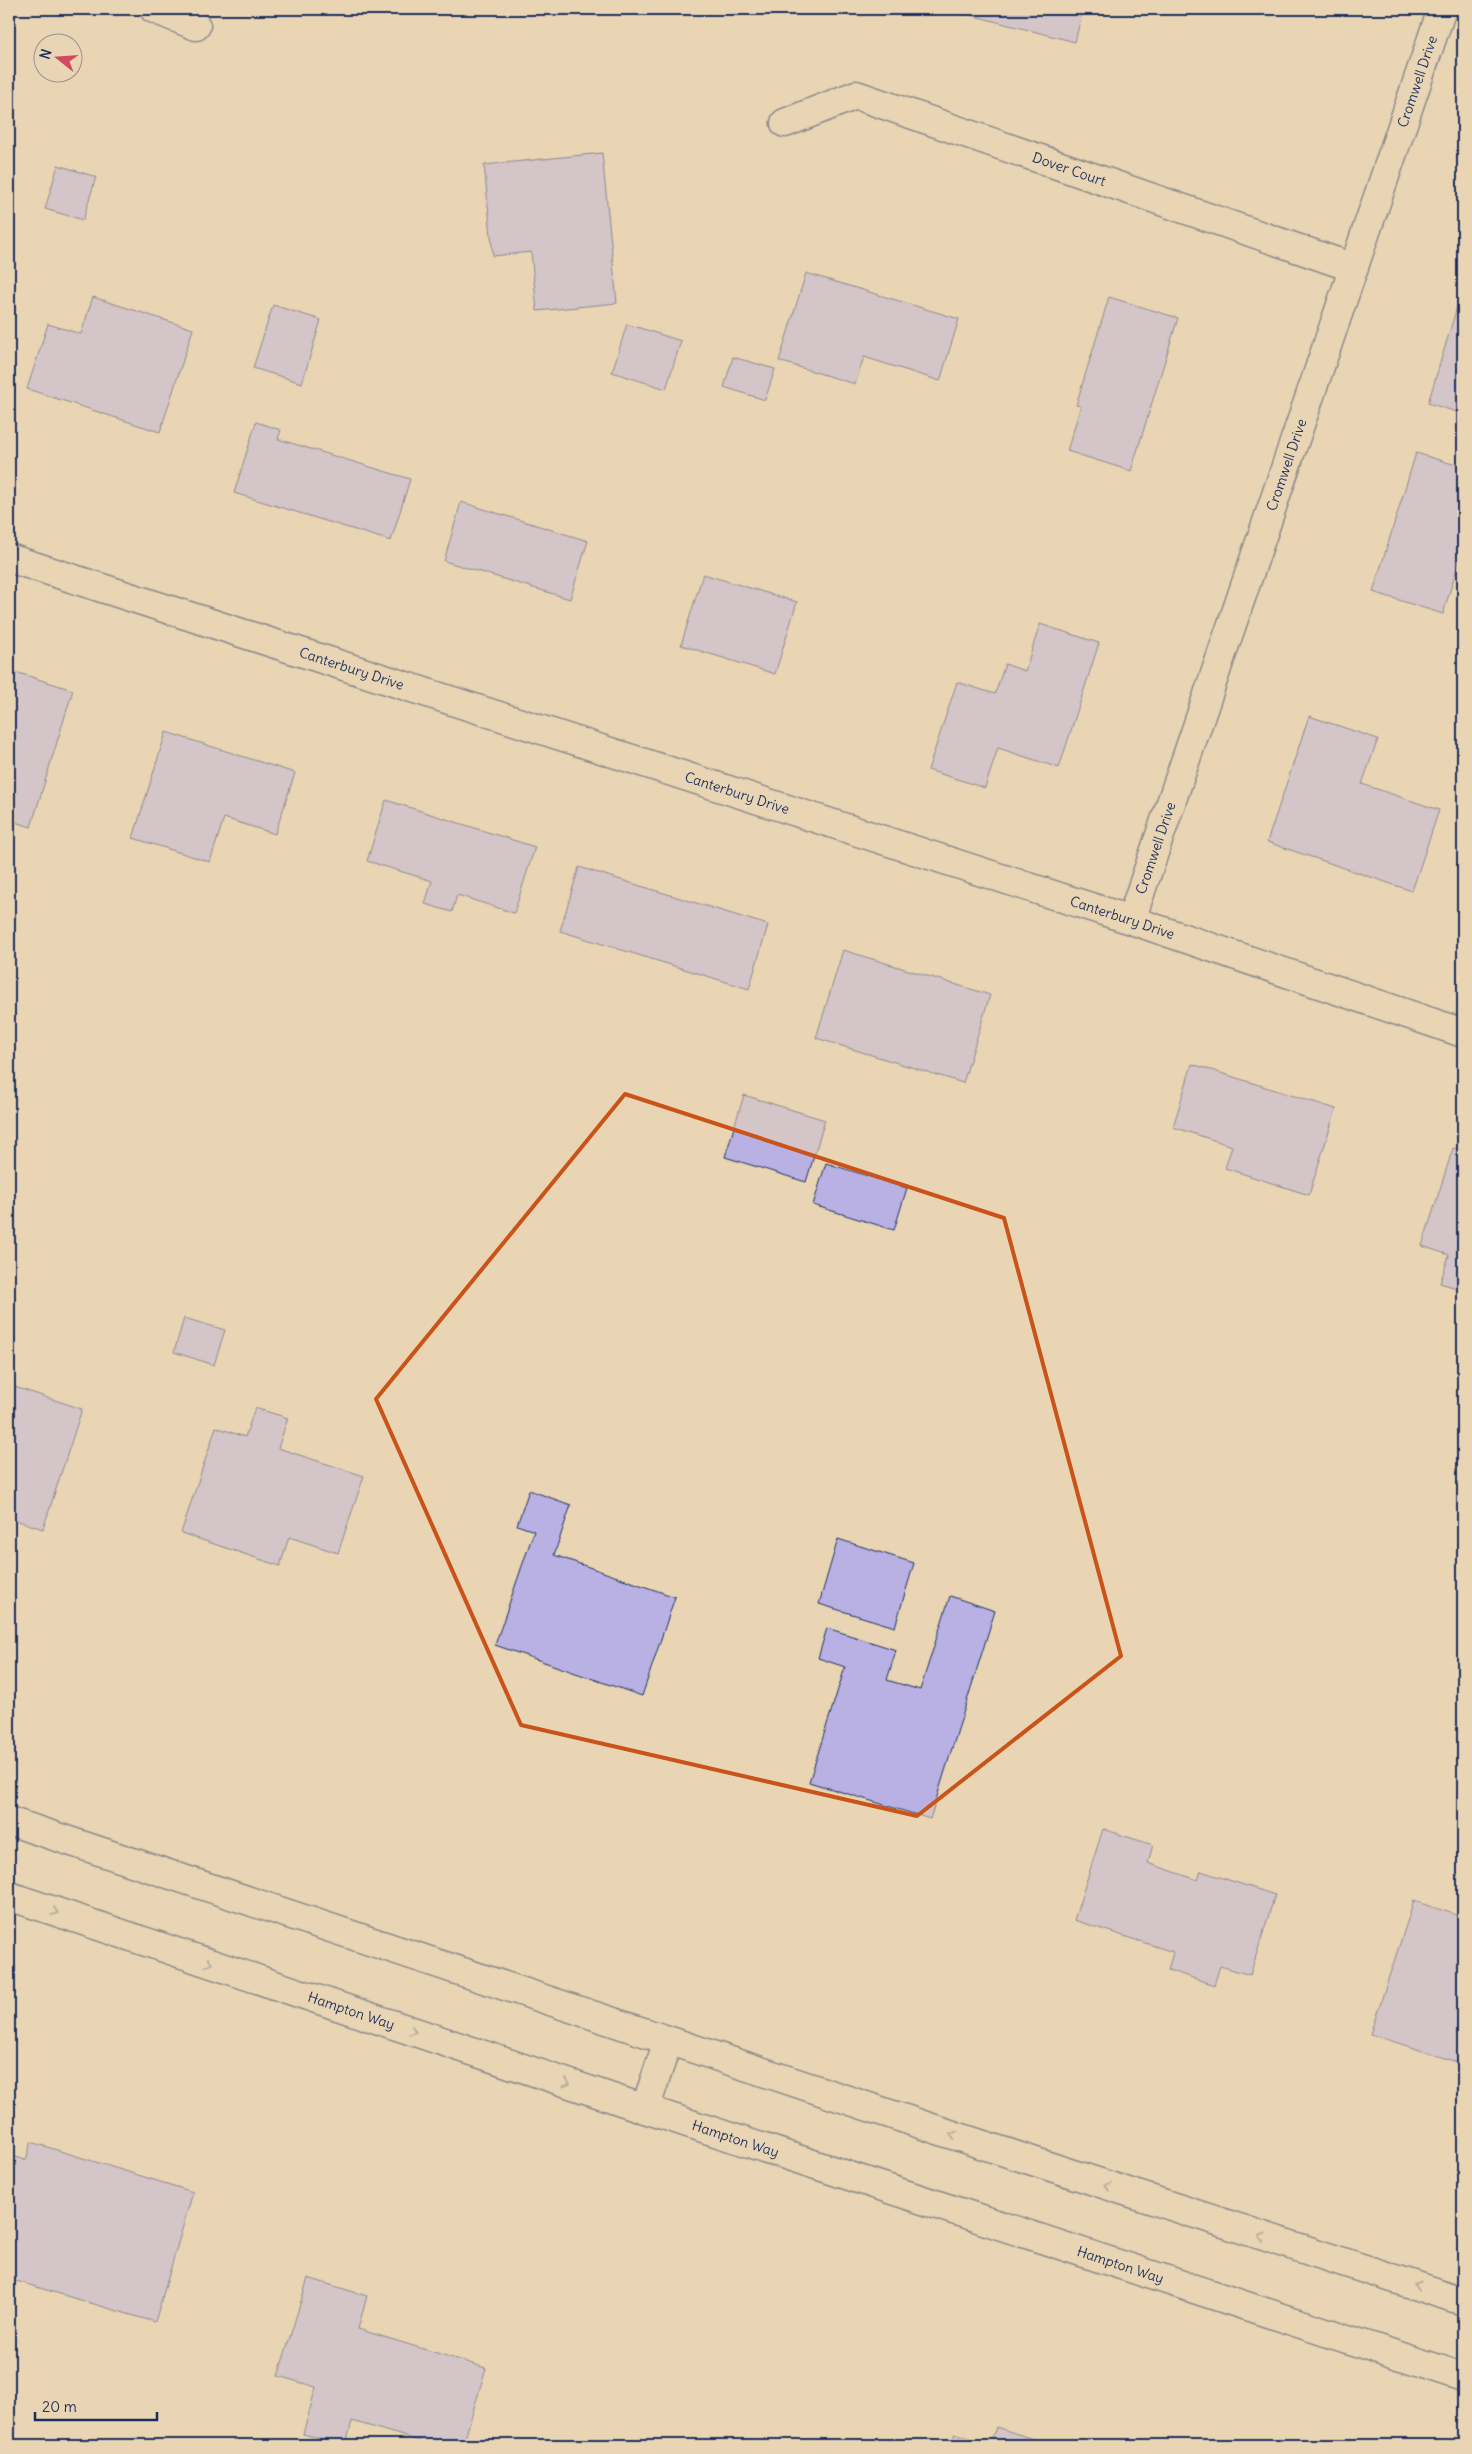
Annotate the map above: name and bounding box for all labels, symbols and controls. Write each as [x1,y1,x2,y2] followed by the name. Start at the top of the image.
[32,32,82,82] north arrow
[1393,33,1441,130] street label: Cromwell Drive
[36,47,56,61] text: N
[1030,148,1109,190] street label: Dover Court
[1262,416,1310,513] street label: Cromwell Drive
[297,643,406,694] street label: Canterbury Drive
[682,768,792,818] street label: Canterbury Drive
[1132,800,1180,896] street label: Cromwell Drive
[1068,892,1177,943] street label: Canterbury Drive
[50,1906,59,1916] one-way arrow
[204,1957,213,1967] one-way arrow
[306,1988,397,2034] street label: Hampton Way
[408,2025,417,2035] one-way arrow
[563,2077,571,2087] one-way arrow
[690,2116,781,2161] street label: Hampton Way
[950,2131,958,2141] one-way arrow
[1104,2182,1112,2192] one-way arrow
[1258,2232,1267,2242] one-way arrow
[1075,2242,1166,2287] street label: Hampton Way
[1413,2282,1421,2292] one-way arrow
[35,2389,158,2421] scale bar
[42,2397,77,2416] text: 20 m

